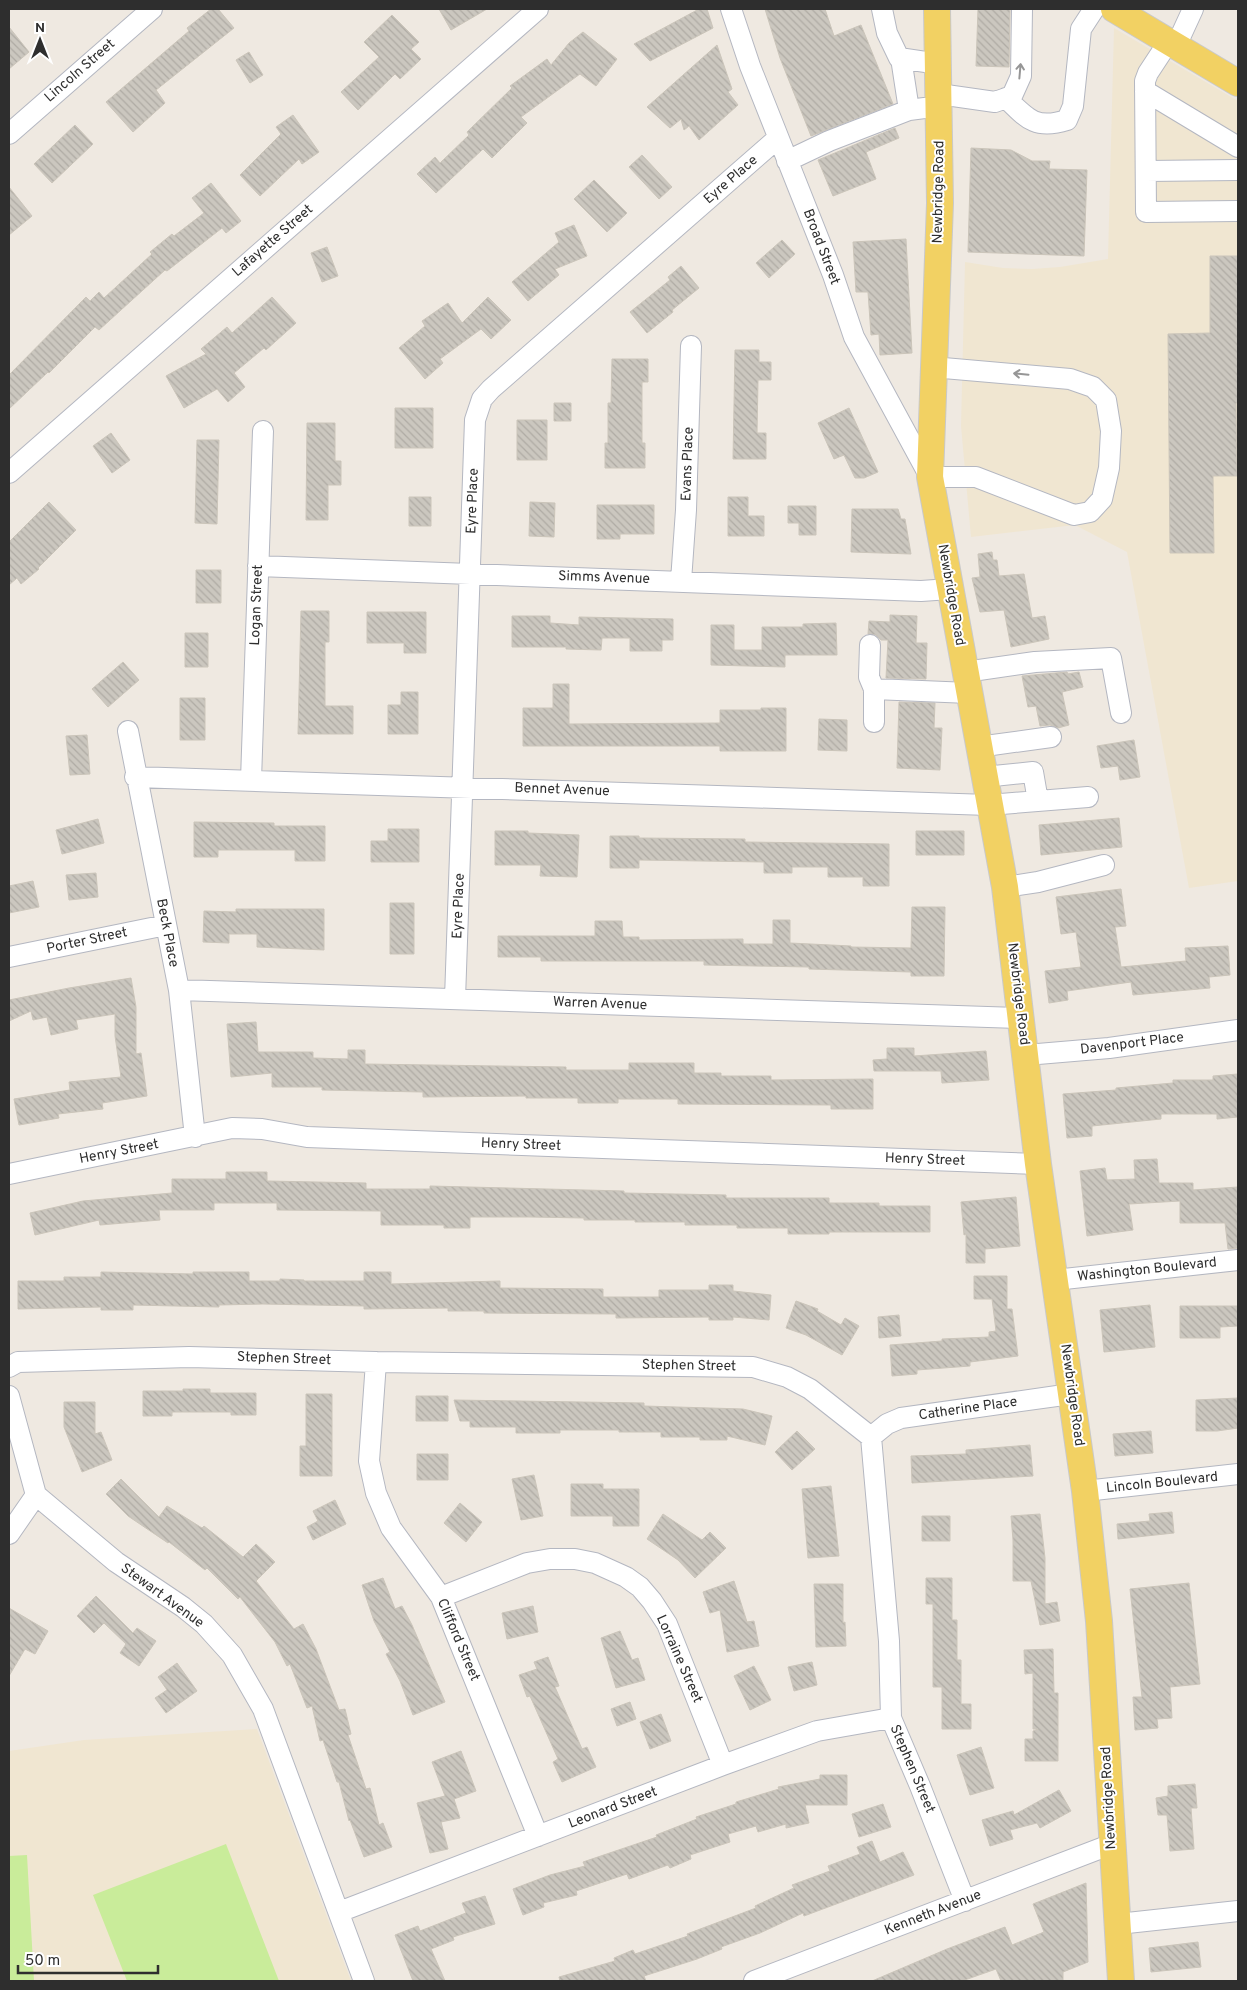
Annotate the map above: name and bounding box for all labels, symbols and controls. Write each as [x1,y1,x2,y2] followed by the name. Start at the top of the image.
[15,15,65,65] north arrow
[35,20,45,37] text: N
[41,36,119,106] street label: Lincoln Street
[1015,63,1025,79] one-way arrow
[930,140,948,244] street label: Newbridge Road
[701,152,761,208] street label: Eyre Place
[229,201,317,281] street label: Lafayette Street
[799,207,843,287] street label: Broad Street
[1014,370,1030,379] one-way arrow
[678,426,698,502] street label: Evans Place
[463,468,483,534] street label: Eyre Place
[934,543,968,647] street label: Newbridge Road
[247,564,267,646] street label: Logan Street
[558,568,650,588] street label: Simms Avenue
[514,780,610,800] street label: Bennet Avenue
[449,873,469,939] street label: Eyre Place
[152,897,182,969] street label: Beck Place
[45,924,129,958] street label: Porter Street
[1003,942,1033,1046] street label: Newbridge Road
[552,994,648,1014] street label: Warren Avenue
[1079,1029,1185,1059] street label: Davenport Place
[481,1135,561,1155] street label: Henry Street
[78,1136,160,1168] street label: Henry Street
[885,1150,965,1170] street label: Henry Street
[1076,1254,1218,1286] street label: Washington Boulevard
[1056,1343,1088,1447] street label: Newbridge Road
[236,1349,332,1369] street label: Stephen Street
[642,1357,736,1375] street label: Stephen Street
[918,1394,1018,1424] street label: Catherine Place
[1105,1469,1219,1497] street label: Lincoln Boulevard
[117,1560,207,1632] street label: Stewart Avenue
[433,1596,483,1684] street label: Clifford Street
[652,1612,706,1706] street label: Lorraine Street
[886,1722,938,1816] street label: Stephen Street
[1098,1746,1120,1850] street label: Newbridge Road
[566,1783,660,1833] street label: Leonard Street
[882,1887,984,1939] street label: Kenneth Avenue
[18,1942,158,1974] scale bar
[25,1952,60,1971] text: 50 m

